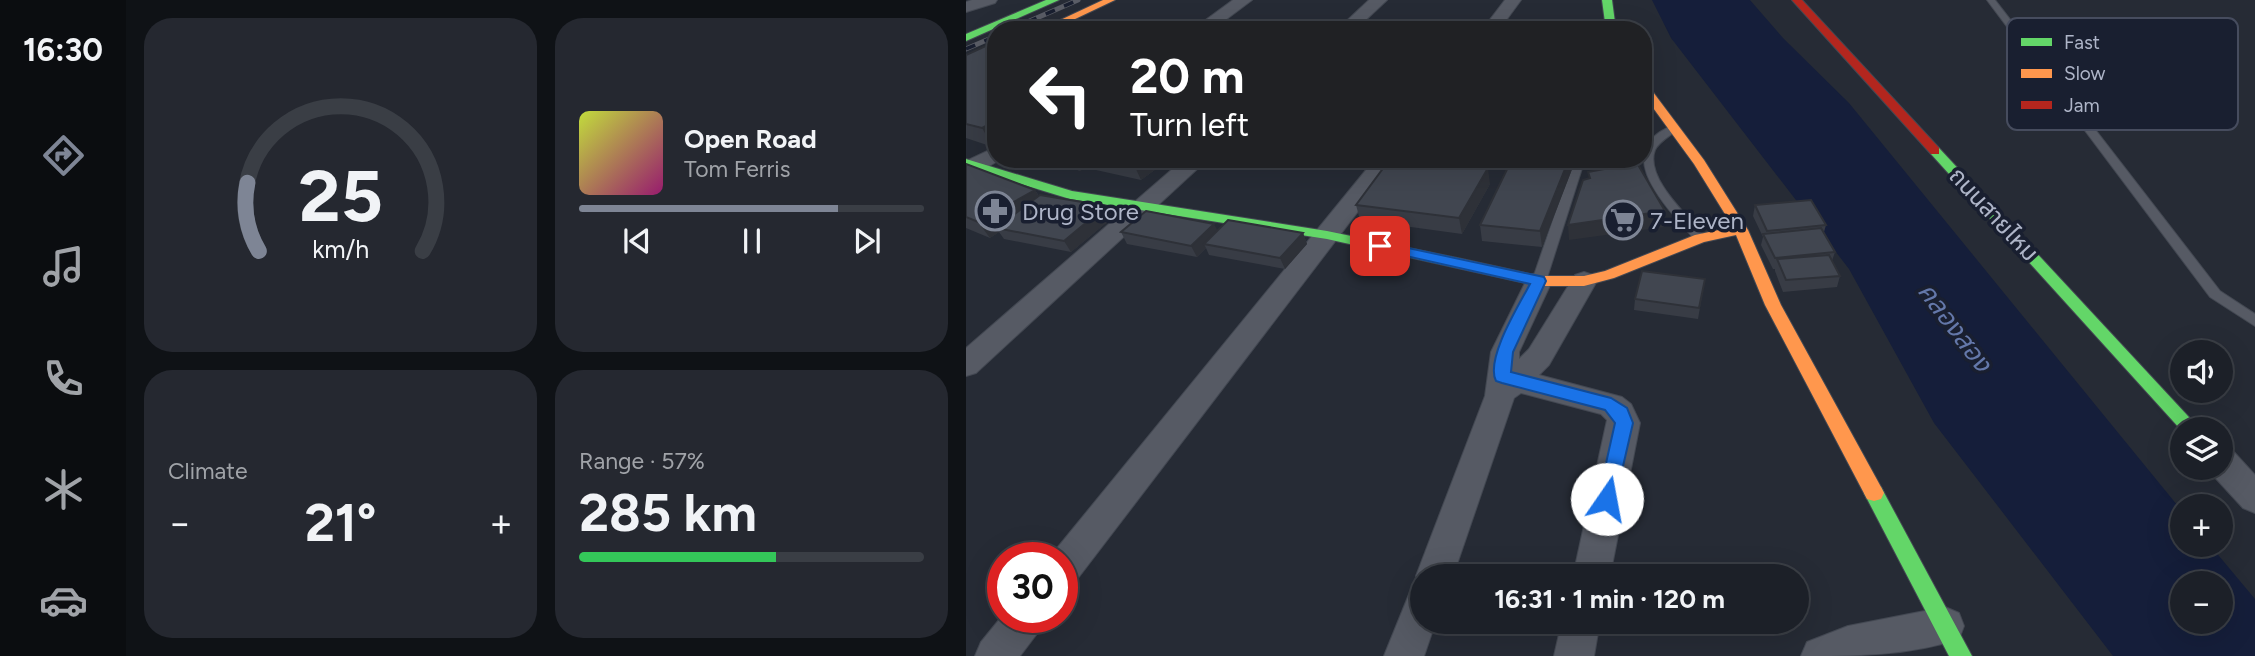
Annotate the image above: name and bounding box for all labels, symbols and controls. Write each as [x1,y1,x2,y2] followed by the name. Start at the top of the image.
[2007,18,2238,130] legend
[23,31,103,69] text: 16:30
[2064,31,2100,54] text: Fast
[1130,46,1245,105] text: 20 m
[1015,49,1106,140] icon: left
[2064,62,2106,85] text: Slow
[2064,94,2100,117] text: Jam
[1130,106,1249,144] text: Turn left
[684,123,817,155] text: Open Road
[39,131,88,180] icon: directions
[298,153,383,240] text: 25
[684,155,790,183] text: Tom Ferris
[1943,161,2045,267] street label: ถนนสายไหม
[974,190,1016,232] pharmacy icon: Drug Store
[1022,197,1139,226] place label: Drug Store
[1602,199,1644,241] supermarket icon: 7-Eleven
[1650,206,1744,235] place label: 7-Eleven
[1350,216,1410,276] pin
[618,222,656,260] icon: previous
[733,222,771,260] icon: pause
[848,222,886,260] icon: next
[1361,227,1399,265] icon: arrive
[312,234,369,264] text: km/h
[39,242,88,291] icon: music
[1911,276,2000,379] water label: คลองสอง
[2170,340,2233,634] map controls
[2170,340,2233,403] button: sound
[39,354,88,403] icon: phone
[2170,417,2233,480] button: layers
[579,447,705,475] text: Range · 57%
[168,457,247,485] text: Climate
[1570,462,1644,536] position arrow
[39,465,88,514] icon: climate
[579,482,757,544] text: 285 km
[305,492,376,554] text: 21°
[2170,494,2233,557] button: +
[168,500,192,546] text: −
[489,500,513,546] text: +
[987,542,1078,633] speed limit sign: 30
[2170,571,2233,634] button: −
[39,576,88,625] icon: car
[1494,583,1725,615] text: 16:31 · 1 min · 120 m

